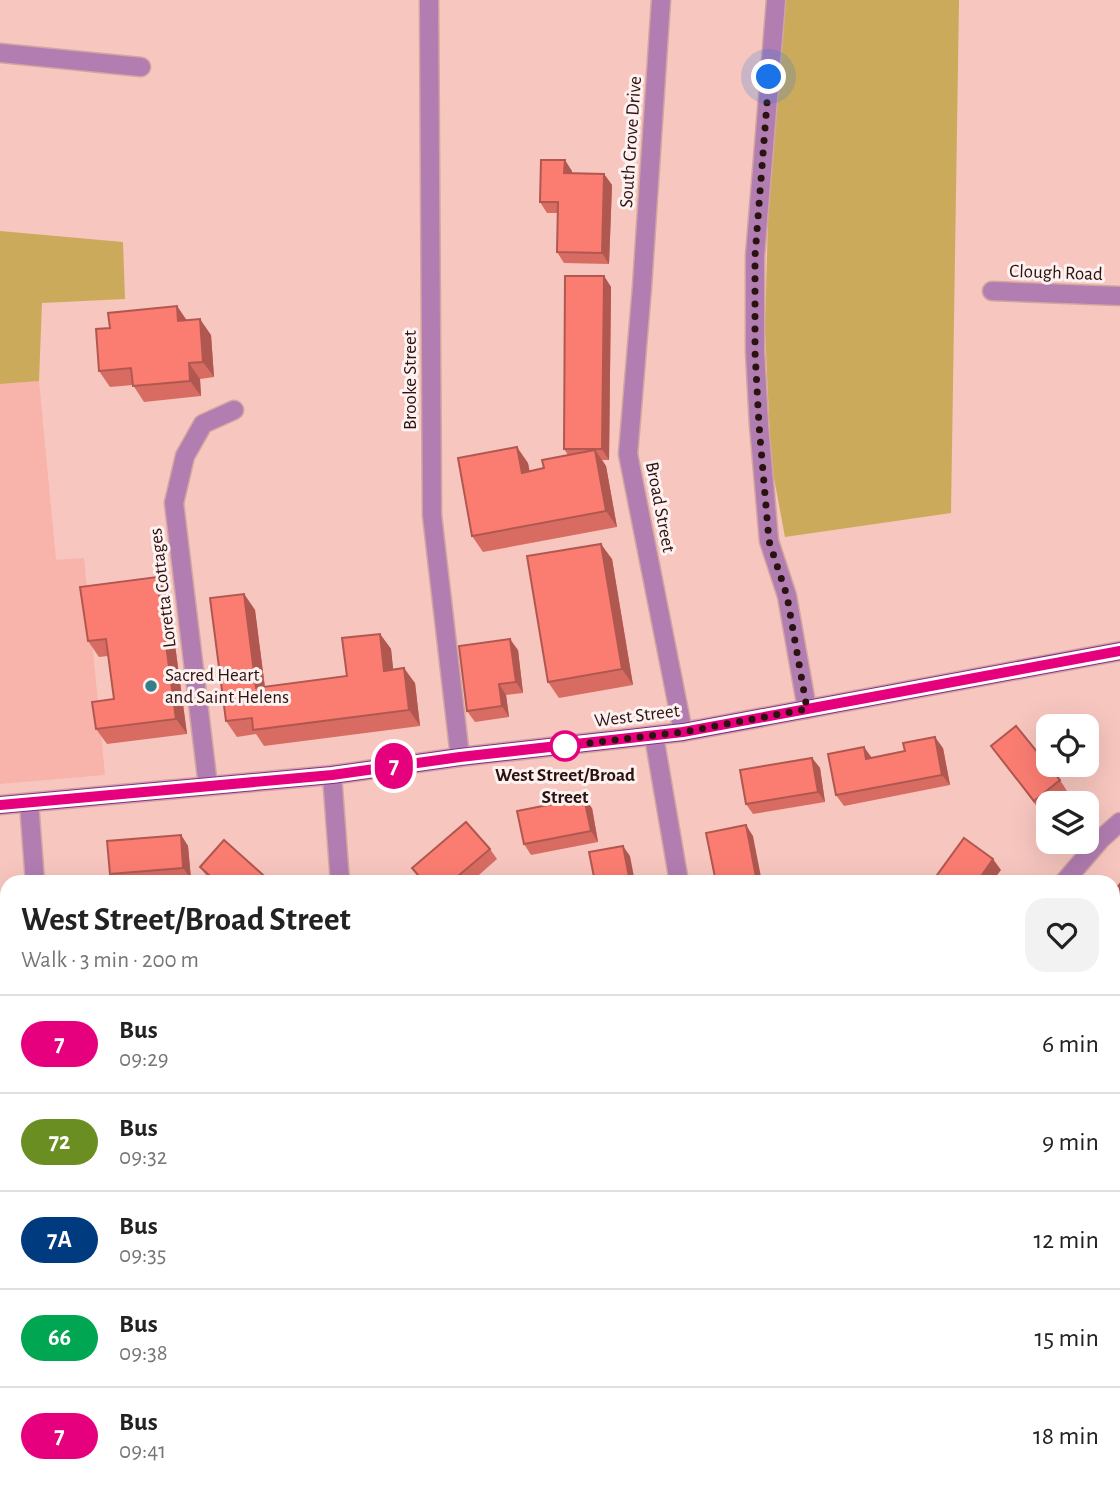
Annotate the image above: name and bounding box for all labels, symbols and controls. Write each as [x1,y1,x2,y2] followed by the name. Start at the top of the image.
[751,59,786,94] your location
[617,75,645,209] street label: South Grove Drive
[1009,262,1103,284] street label: Clough Road
[401,330,420,430] street label: Brooke Street
[642,460,678,554] street label: Broad Street
[146,527,180,649] street label: Loretta Cottages
[165,666,289,707] place label: Sacred Heart and Saint Helens
[143,678,159,694] marker: Sacred Heart and Saint Helens
[593,701,681,731] street label: West Street
[1036,714,1099,854] map controls
[1036,714,1099,777] button: locate
[550,731,580,761] marker: West Street/Broad Street
[371,743,417,789] line badge: 7
[389,754,399,778] text: 7
[495,766,635,807] place label: West Street/Broad Street
[1036,791,1099,854] button: layers
[1025,898,1099,972] button: heart
[21,904,351,937] text: West Street/Broad Street
[21,949,199,972] text: Walk · 3 min · 200 m
[119,1017,158,1043] text: Bus
[1042,1031,1099,1057] text: 6 min
[54,1032,65,1056] text: 7
[119,1048,169,1071] text: 09:29
[119,1115,158,1141] text: Bus
[1042,1129,1099,1155] text: 9 min
[49,1130,70,1154] text: 72
[119,1146,167,1169] text: 09:32
[119,1213,158,1239] text: Bus
[1033,1227,1099,1253] text: 12 min
[47,1228,72,1252] text: 7A
[119,1244,166,1267] text: 09:35
[119,1311,158,1337] text: Bus
[1034,1325,1099,1351] text: 15 min
[48,1326,71,1350] text: 66
[119,1342,168,1365] text: 09:38
[119,1409,158,1435] text: Bus
[1033,1423,1099,1449] text: 18 min
[54,1424,65,1448] text: 7
[119,1440,166,1463] text: 09:41

